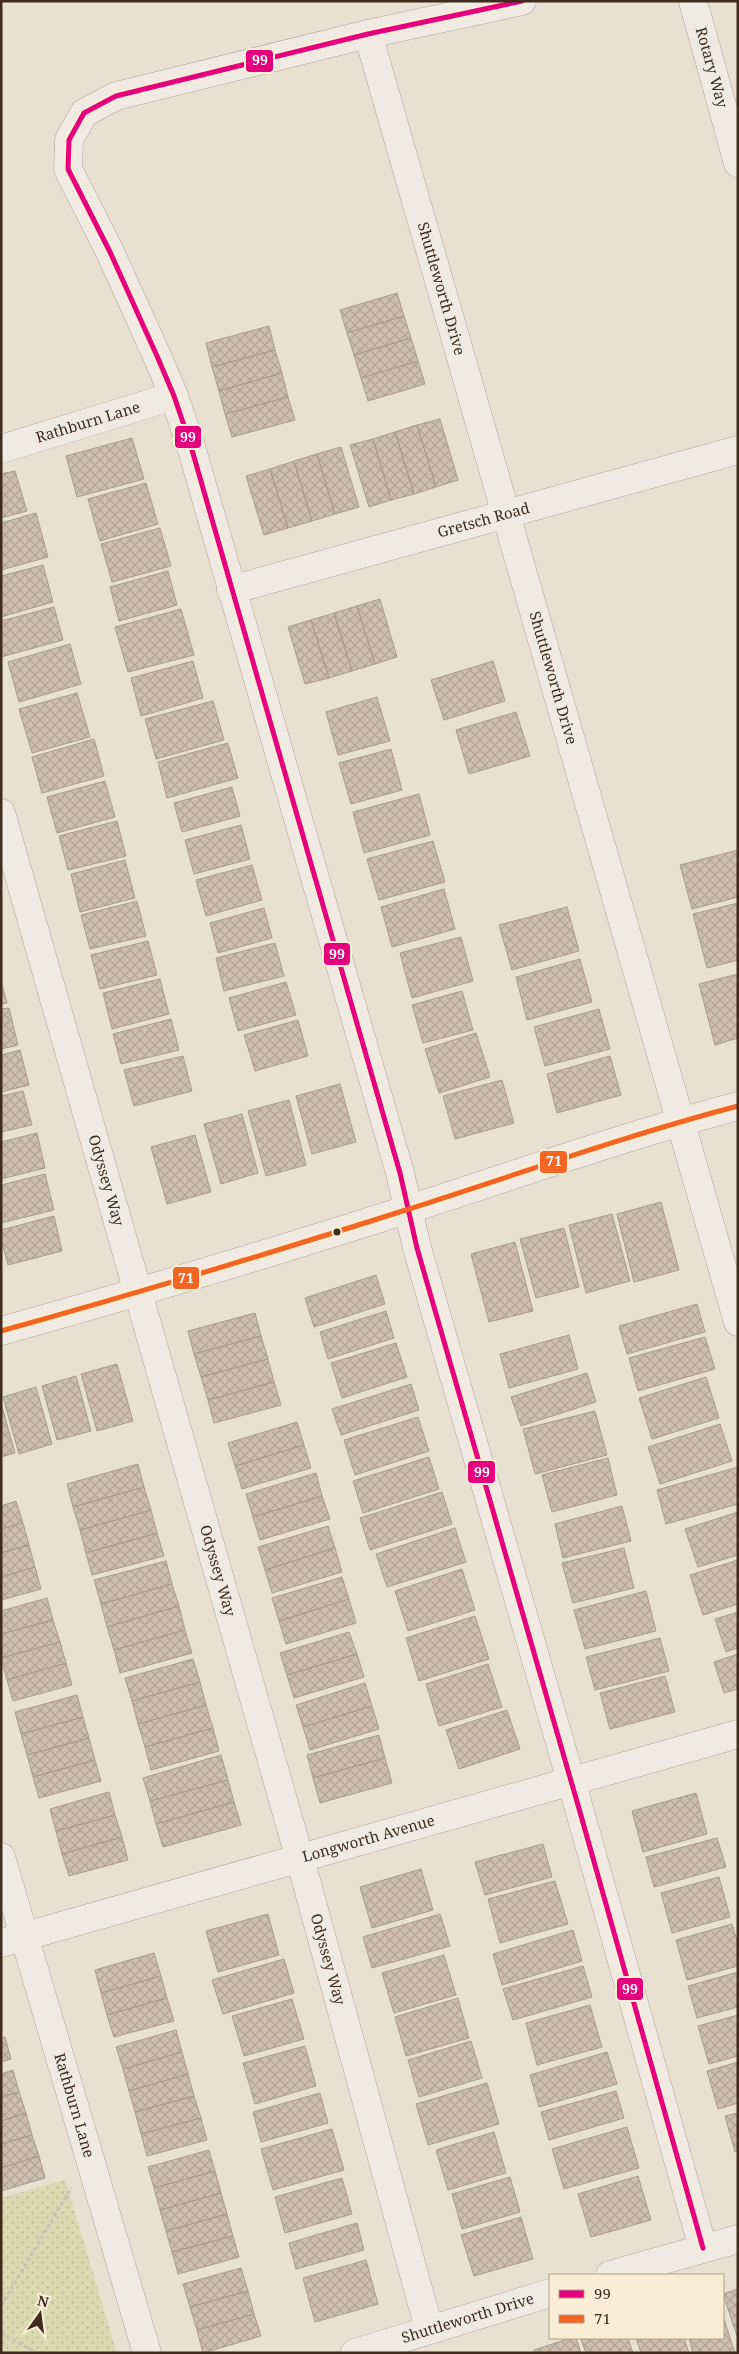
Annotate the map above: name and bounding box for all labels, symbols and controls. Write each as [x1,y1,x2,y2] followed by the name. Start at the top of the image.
[692,25,733,110] street label: Rotary Way
[245,49,274,73] line badge: 99
[252,50,268,69] text: 99
[414,220,471,357] street label: Shuttleworth Drive
[33,396,142,447] street label: Rathburn Lane
[174,425,202,449] line badge: 99
[180,427,196,446] text: 99
[435,497,532,542] street label: Gretsch Road
[525,609,583,746] street label: Shuttleworth Drive
[323,942,351,966] line badge: 99
[329,944,345,963] text: 99
[84,1132,130,1229] street label: Odyssey Way
[539,1150,568,1174] line badge: 71
[546,1151,562,1170] text: 71
[332,1227,342,1237] unlabelled marker
[172,1266,200,1290] line badge: 71
[178,1268,194,1287] text: 71
[467,1460,496,1484] line badge: 99
[474,1462,490,1481] text: 99
[196,1522,241,1619] street label: Odyssey Way
[300,1810,437,1866] street label: Longworth Avenue
[307,1911,351,2008] street label: Odyssey Way
[616,1977,644,2001] line badge: 99
[622,1979,638,1998] text: 99
[50,2051,100,2160] street label: Rathburn Lane
[549,2274,724,2339] legend
[594,2283,611,2303] text: 99
[399,2288,536,2347] street label: Shuttleworth Drive
[15,2289,65,2339] north arrow
[36,2290,51,2311] text: N
[594,2308,611,2328] text: 71

